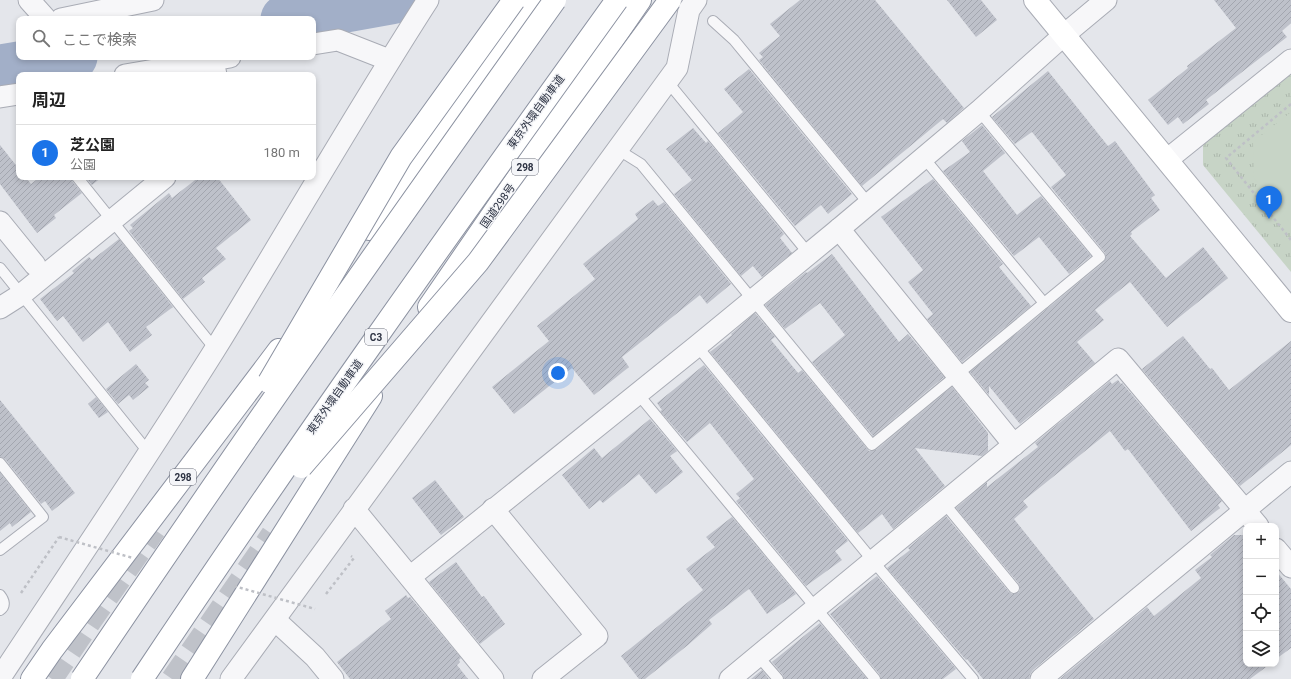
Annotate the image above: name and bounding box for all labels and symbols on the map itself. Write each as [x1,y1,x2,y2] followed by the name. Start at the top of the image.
[505,73,567,151] street label: 東京外環自動車道
[512,159,538,175] road number: 298
[478,181,518,231] street label: 国道298号
[1256,186,1282,219] pin: 1
[365,329,387,345] road number: C3
[304,357,366,437] street label: 東京外環自動車道
[548,363,568,383] your location
[170,469,196,485] road number: 298

